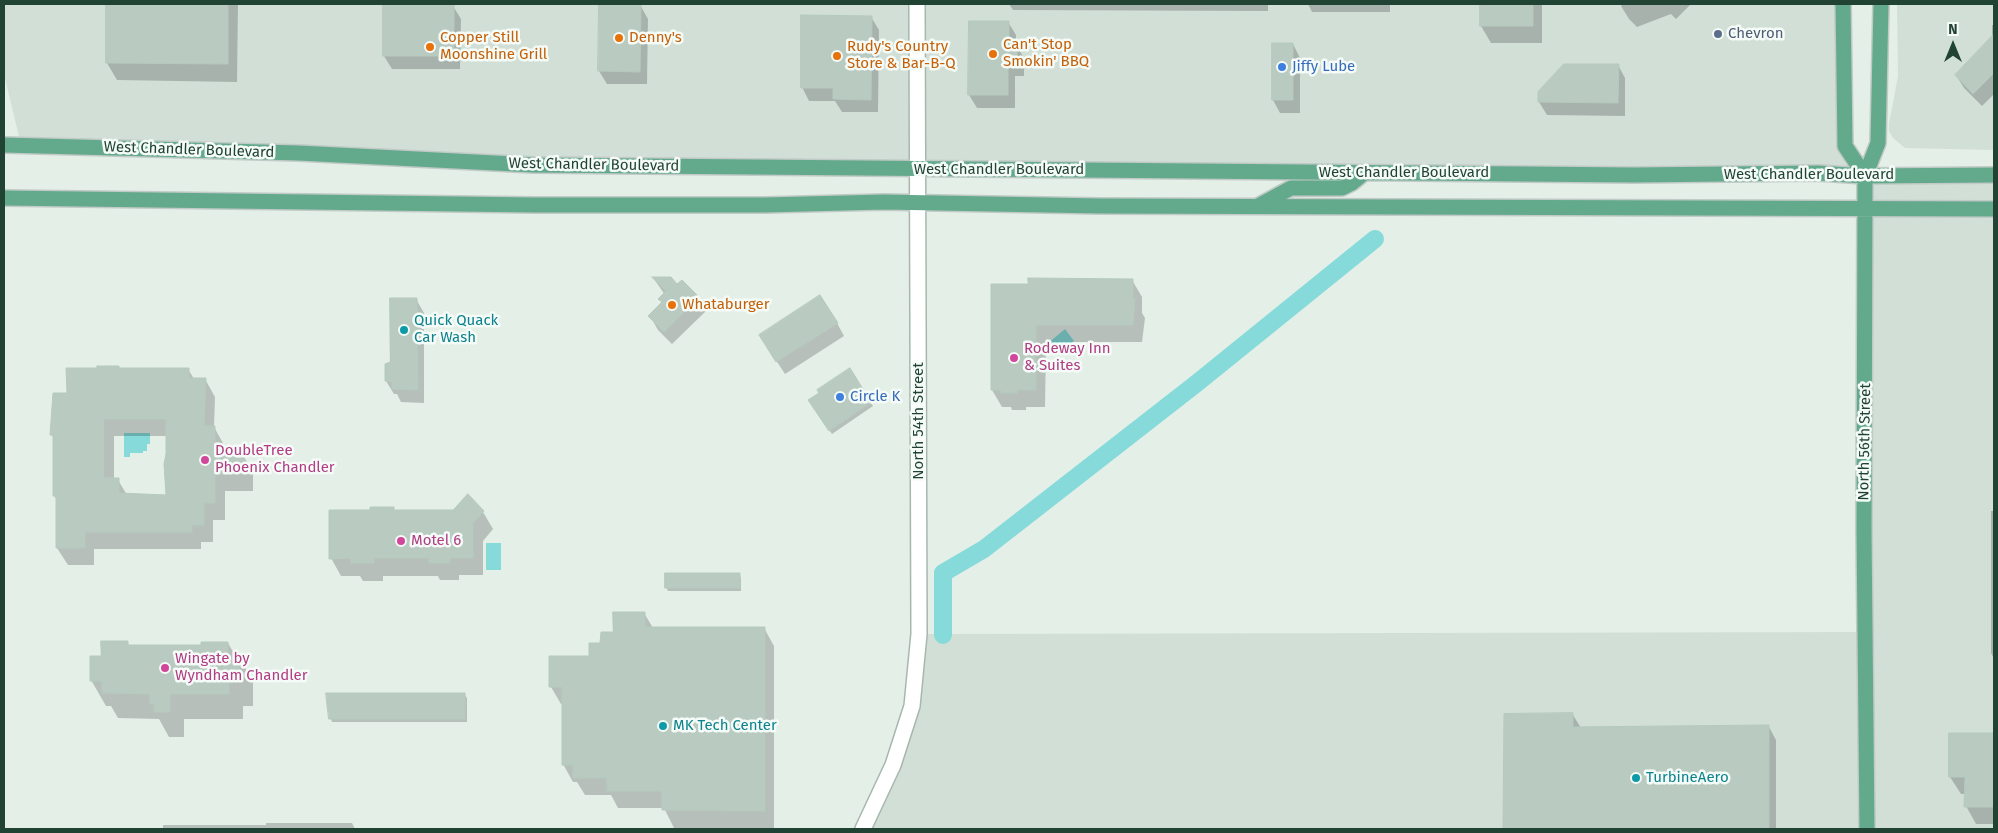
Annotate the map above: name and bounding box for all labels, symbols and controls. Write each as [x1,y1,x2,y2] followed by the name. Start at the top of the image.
[1928,20,1978,70] north arrow
[1948,21,1958,38] text: N
[1728,25,1783,43] place label: Chevron
[1712,28,1724,40] marker: Chevron
[440,29,547,64] place label: Copper Still Moonshine Grill
[629,29,682,47] place label: Denny's
[613,32,625,44] marker: Denny's
[1003,36,1089,71] place label: Can't Stop Smokin' BBQ
[847,38,956,73] place label: Rudy's Country Store & Bar-B-Q
[424,41,436,53] marker: Copper Still Moonshine Grill
[987,48,999,60] marker: Can't Stop Smokin' BBQ
[831,50,843,62] marker: Rudy's Country Store & Bar-B-Q
[1292,58,1355,76] place label: Jiffy Lube
[1276,61,1288,73] marker: Jiffy Lube
[103,138,275,162] street label: West Chandler Boulevard
[509,155,679,175] street label: West Chandler Boulevard
[914,161,1084,179] street label: West Chandler Boulevard
[1319,164,1489,182] street label: West Chandler Boulevard
[1724,166,1894,184] street label: West Chandler Boulevard
[682,296,770,314] place label: Whataburger
[666,299,678,311] marker: Whataburger
[414,312,498,347] place label: Quick Quack Car Wash
[398,324,410,336] marker: Quick Quack Car Wash
[1024,340,1111,375] place label: Rodeway Inn & Suites
[1008,352,1020,364] marker: Rodeway Inn & Suites
[910,362,928,480] street label: North 54th Street
[1855,383,1875,501] street label: North 56th Street
[850,388,900,406] place label: Circle K
[834,391,846,403] marker: Circle K
[215,442,335,477] place label: DoubleTree Phoenix Chandler
[199,454,211,466] marker: DoubleTree Phoenix Chandler
[411,532,461,550] place label: Motel 6
[395,535,407,547] marker: Motel 6
[175,650,308,685] place label: Wingate by Wyndham Chandler
[159,662,171,674] marker: Wingate by Wyndham Chandler
[673,717,777,735] place label: MK Tech Center
[657,720,669,732] marker: MK Tech Center
[1646,769,1729,787] place label: TurbineAero
[1630,772,1642,784] marker: TurbineAero

